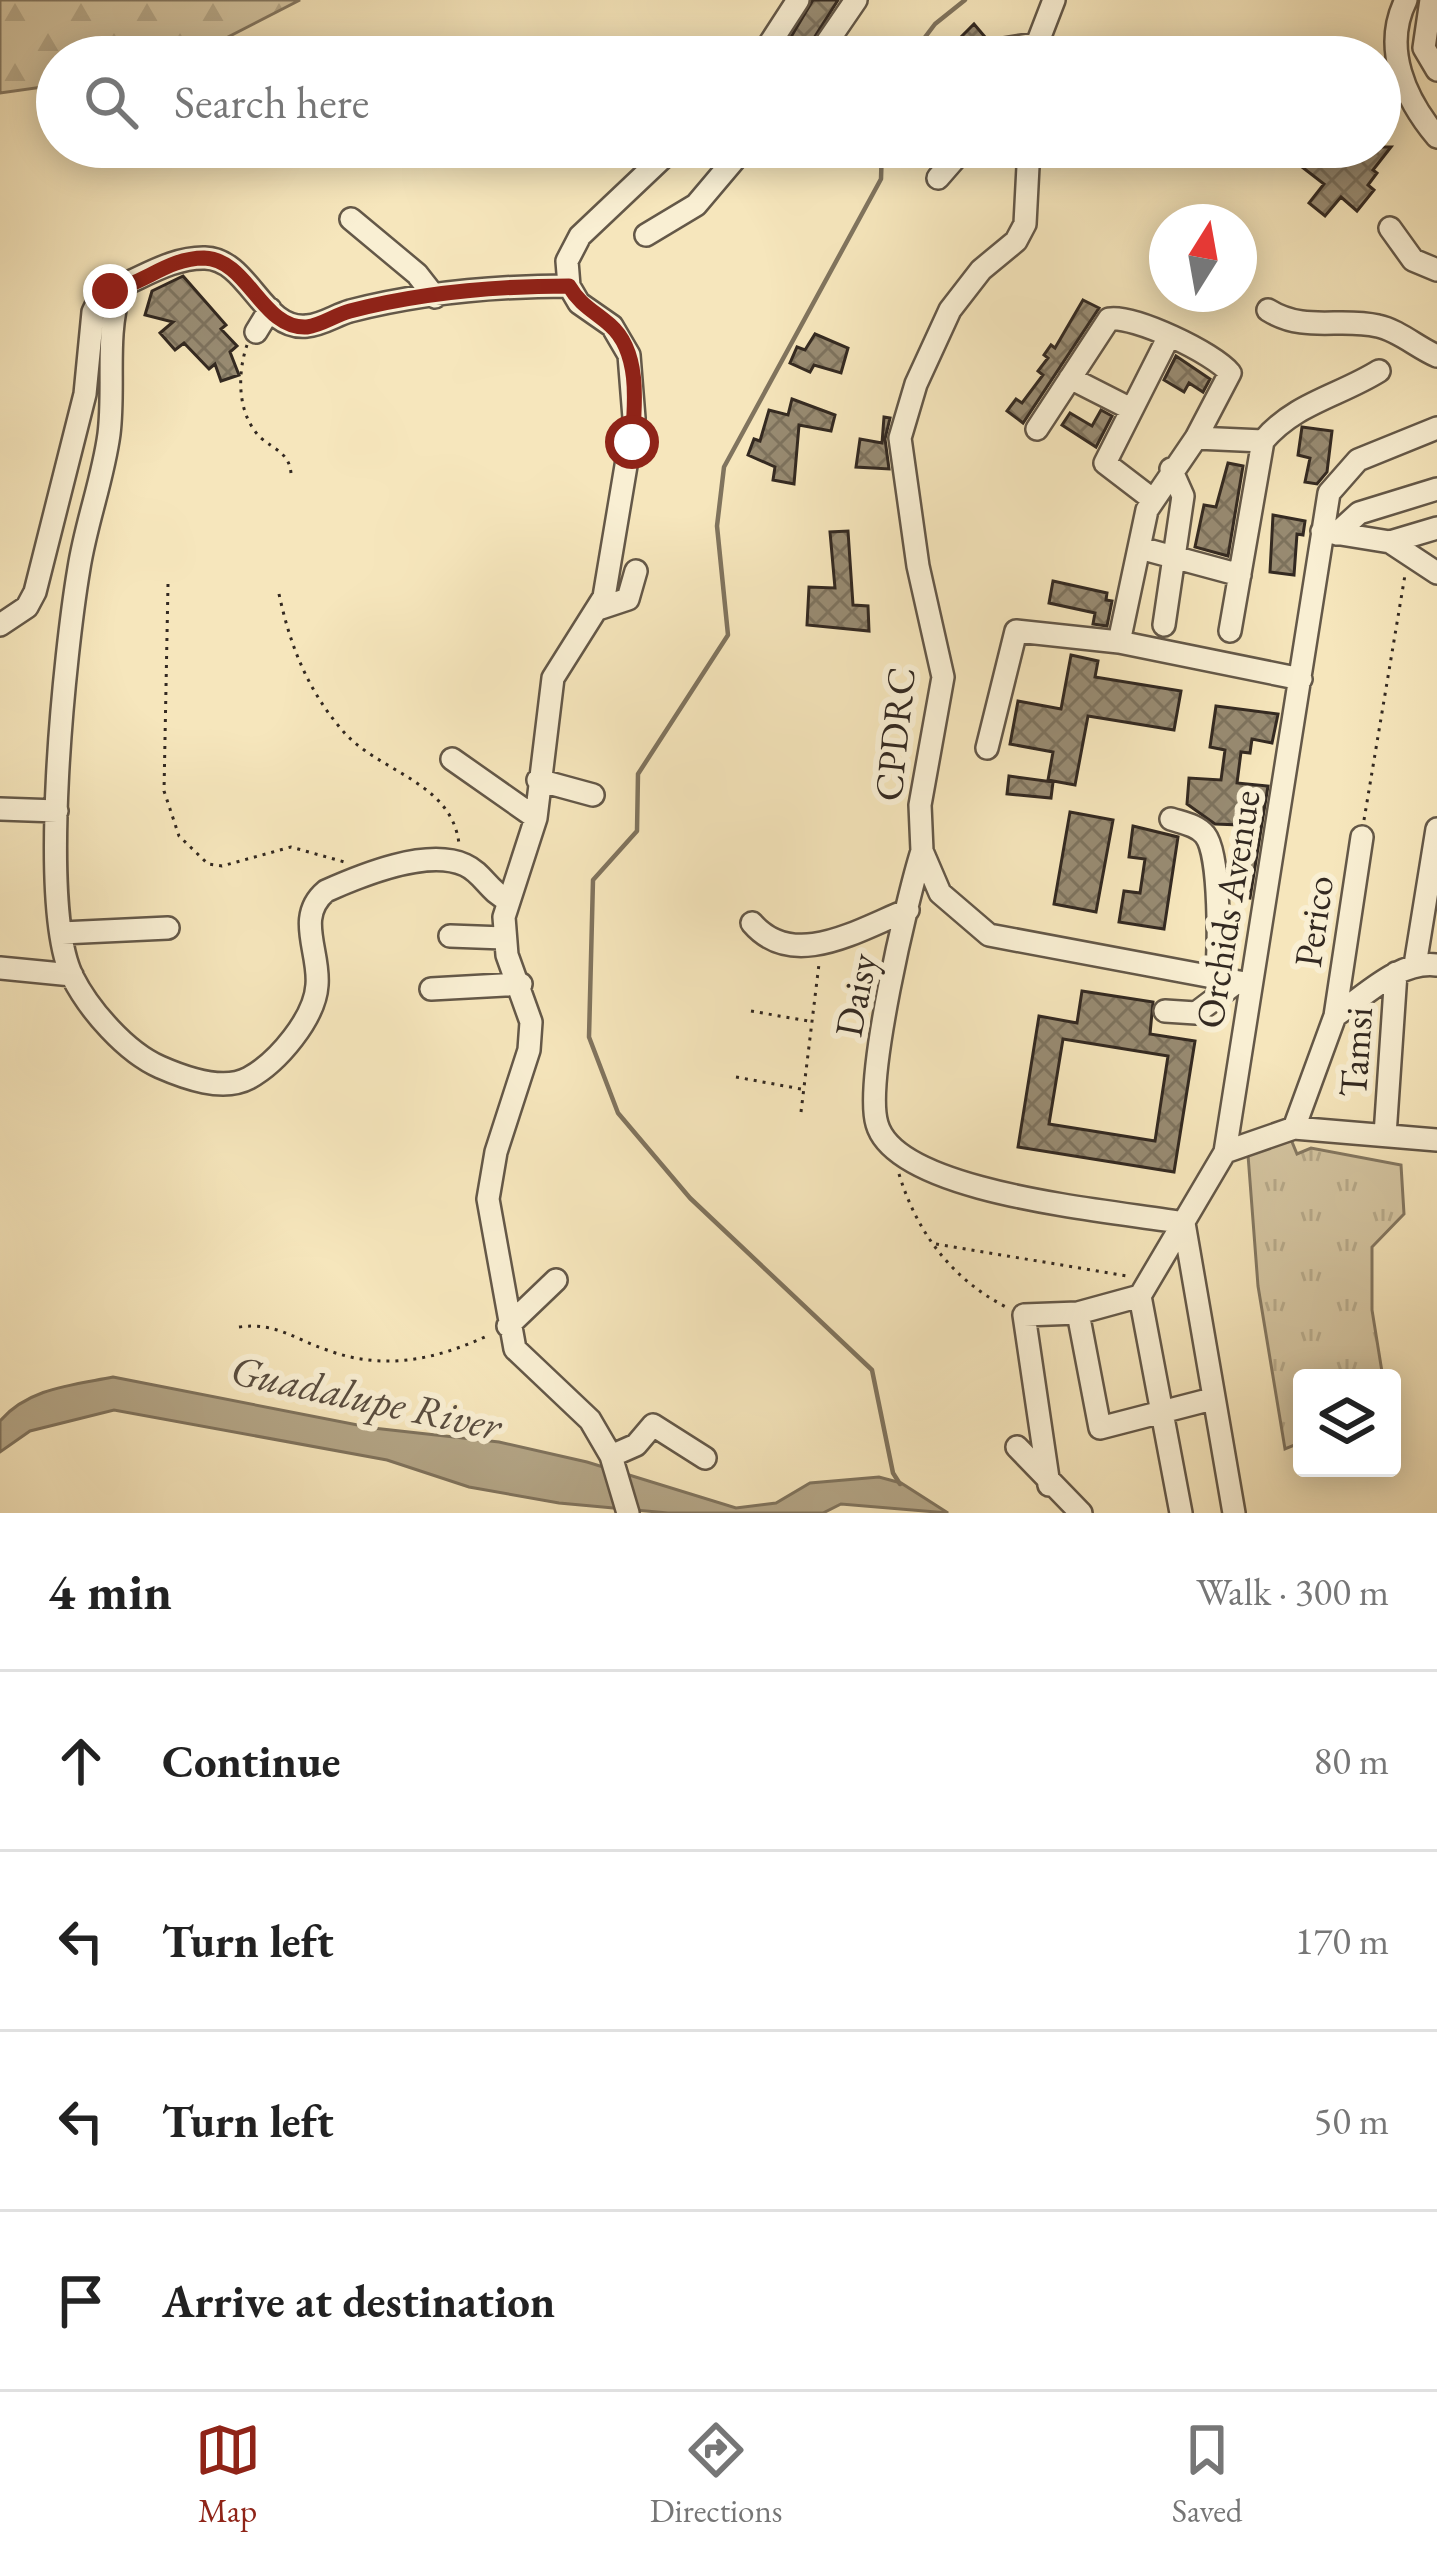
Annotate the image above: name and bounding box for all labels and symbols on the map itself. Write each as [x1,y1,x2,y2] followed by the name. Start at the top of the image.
[1149,204,1257,312] north arrow
[83,264,137,318] route end
[605,415,659,469] route start
[862,665,927,803] street label: CPDRC
[1184,786,1271,1032] street label: Orchids Avenue
[1282,872,1345,970] street label: Perico
[822,948,889,1041] street label: Daisy
[1327,1005,1384,1099] street label: Tamsi
[226,1342,508,1453] water label: Guadalupe River

